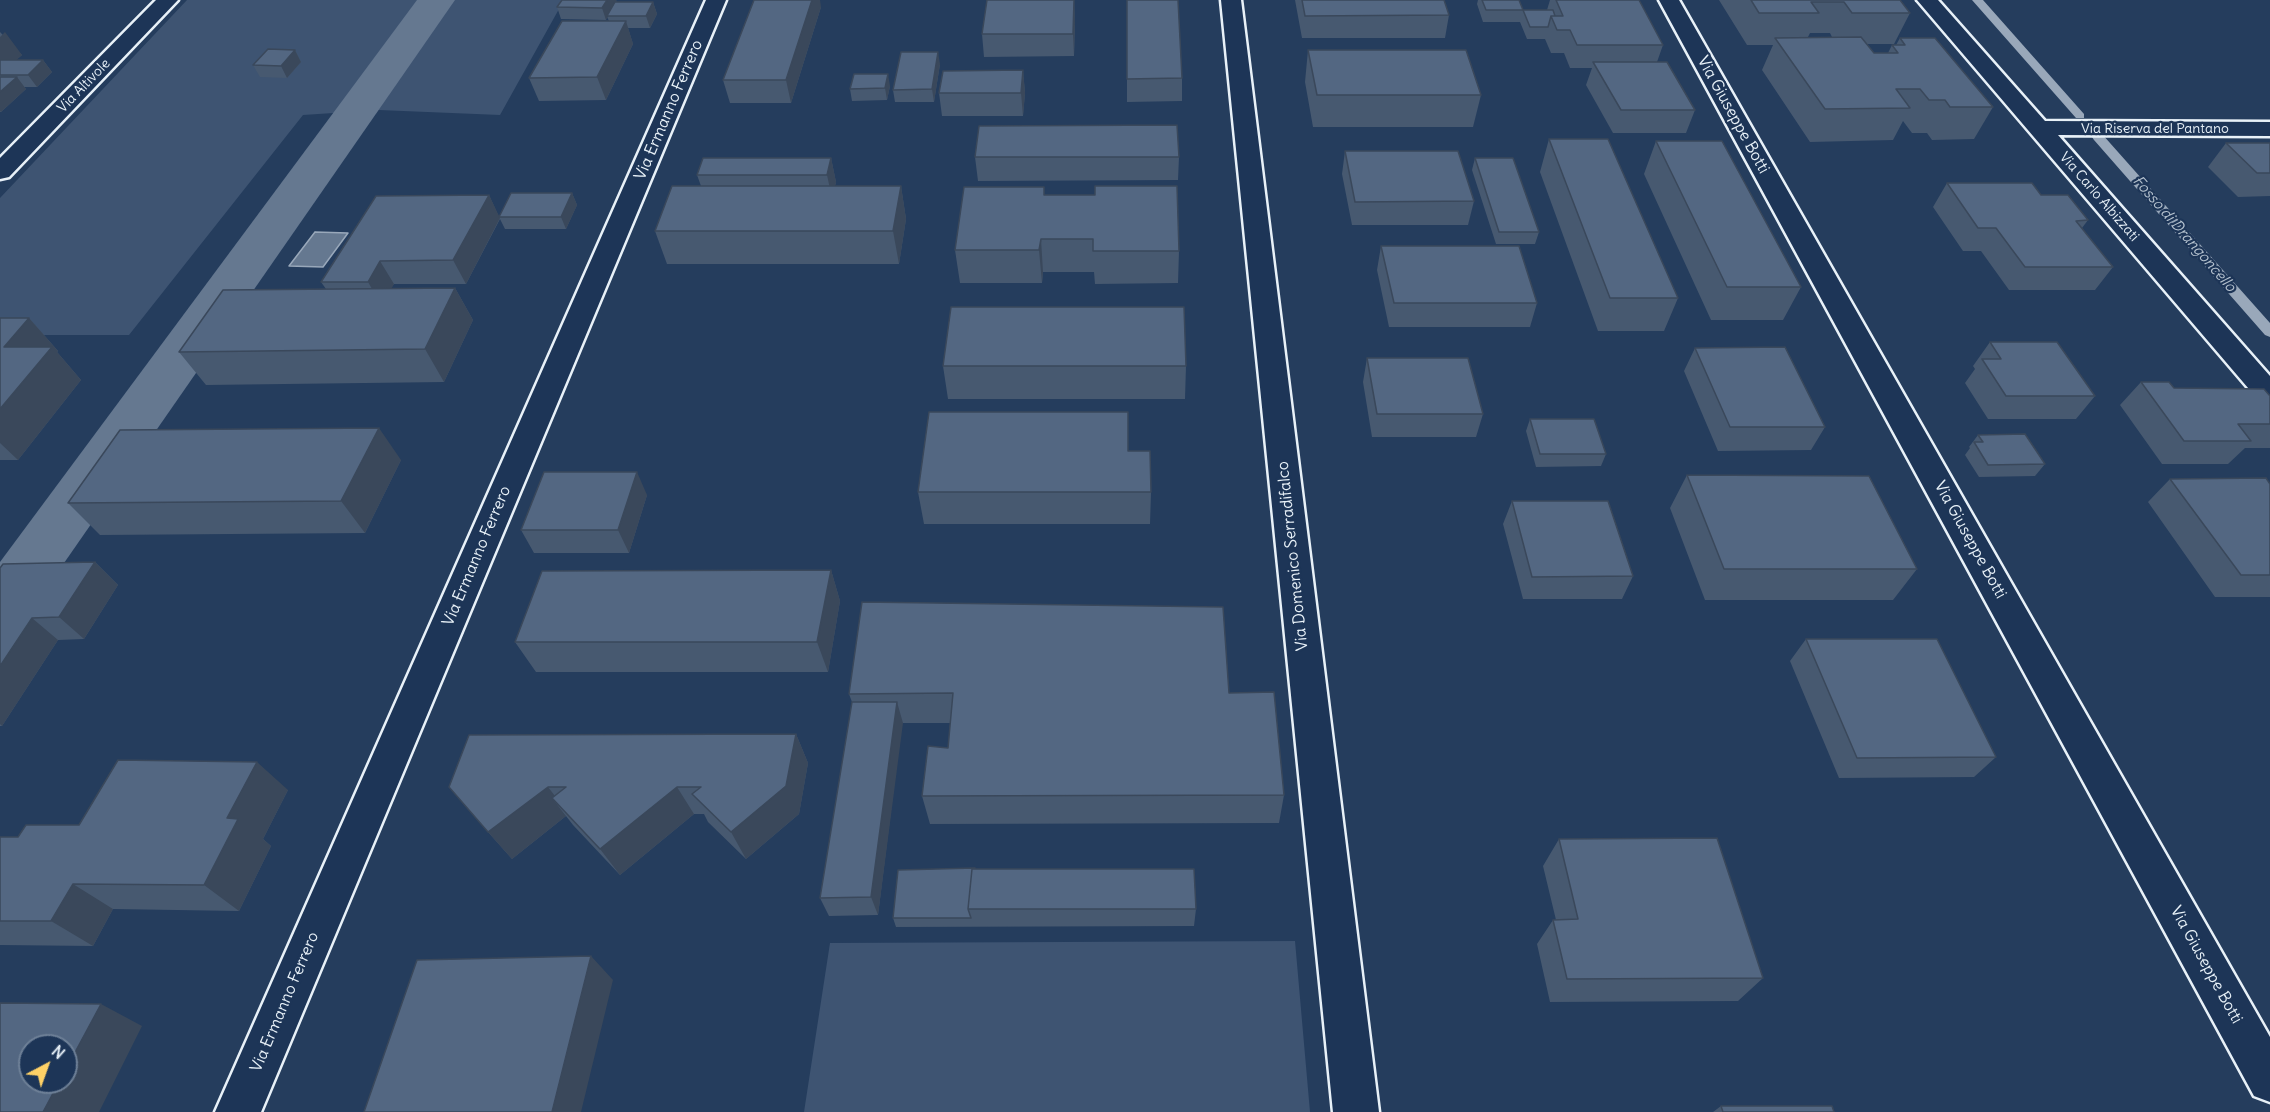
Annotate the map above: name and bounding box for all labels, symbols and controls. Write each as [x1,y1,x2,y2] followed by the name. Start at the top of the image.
[631,37,707,183] street label: Via Ermanno Ferrero
[1693,53,1773,177] street label: Via Giuseppe Botti
[54,56,114,116] street label: Via Altivole
[2081,121,2229,137] street label: Via Riserva del Pantano
[2056,149,2142,245] street label: Via Carlo Albizzati
[2129,172,2239,296] water label: Fosso di Drangoncello
[1274,460,1312,652] street label: Via Domenico Serradifalco
[1930,478,2010,602] street label: Via Giuseppe Botti
[439,483,515,629] street label: Via Ermanno Ferrero
[2166,903,2246,1027] street label: Via Giuseppe Botti
[247,929,323,1075] street label: Via Ermanno Ferrero
[18,1034,78,1094] north arrow
[48,1041,69,1063] text: N

